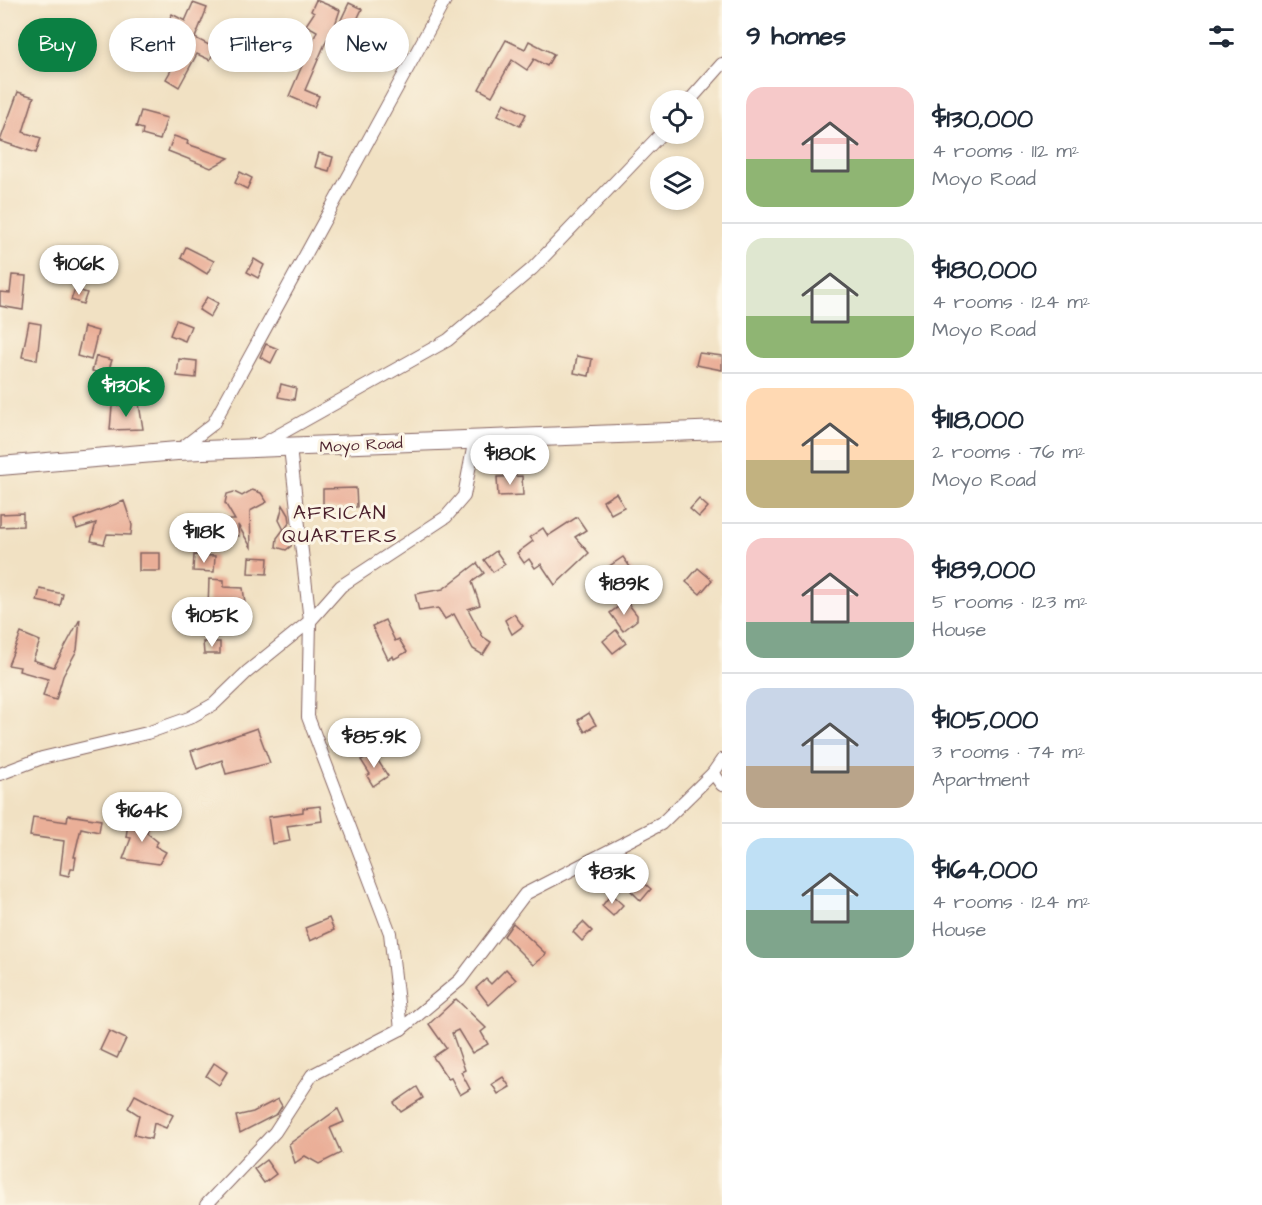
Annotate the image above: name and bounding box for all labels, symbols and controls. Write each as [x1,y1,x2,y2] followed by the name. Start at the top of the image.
[18,18,97,72] chip: Buy
[109,18,196,72] chip: Rent
[208,18,313,72] chip: Filters
[325,18,409,72] chip: New
[746,18,846,54] text: 9 homes
[1205,20,1238,53] icon: filters
[650,90,704,210] map controls
[650,90,704,144] button: locate
[932,101,1033,137] text: $130,000
[794,111,866,183] icon: home
[932,137,1079,165] text: 4 rooms · 112 m²
[650,156,704,210] button: layers
[932,165,1036,193] text: Moyo Road
[37,245,121,296] pin: $106K
[54,250,104,278] text: $106K
[932,252,1037,288] text: $180,000
[794,262,866,334] icon: home
[932,288,1090,316] text: 4 rooms · 124 m²
[932,316,1036,344] text: Moyo Road
[84,367,168,418] pin: $130K
[102,372,150,400] text: $130K
[932,402,1024,438] text: $118,000
[794,412,866,484] icon: home
[319,432,403,459] street label: Moyo Road
[468,435,552,486] pin: $180K
[932,438,1085,466] text: 2 rooms · 76 m²
[484,440,536,468] text: $180K
[932,466,1036,494] text: Moyo Road
[282,499,398,550] district label: AFRICAN QUARTERS
[162,513,246,564] pin: $118K
[183,518,225,546] text: $118K
[932,552,1035,588] text: $189,000
[794,562,866,634] icon: home
[582,565,666,616] pin: $189K
[599,570,649,598] text: $189K
[932,588,1087,616] text: 5 rooms · 123 m²
[170,597,254,648] pin: $105K
[186,602,238,630] text: $105K
[932,616,986,644] text: House
[932,702,1038,738] text: $105,000
[794,712,866,784] icon: home
[325,718,423,769] pin: $85.9K
[342,723,406,751] text: $85.9K
[932,738,1085,766] text: 3 rooms · 74 m²
[932,766,1030,794] text: Apartment
[100,792,184,843] pin: $164K
[116,797,168,825] text: $164K
[932,852,1038,888] text: $164,000
[576,854,648,905] pin: $83K
[589,859,635,887] text: $83K
[794,862,866,934] icon: home
[932,888,1090,916] text: 4 rooms · 124 m²
[932,916,986,944] text: House

